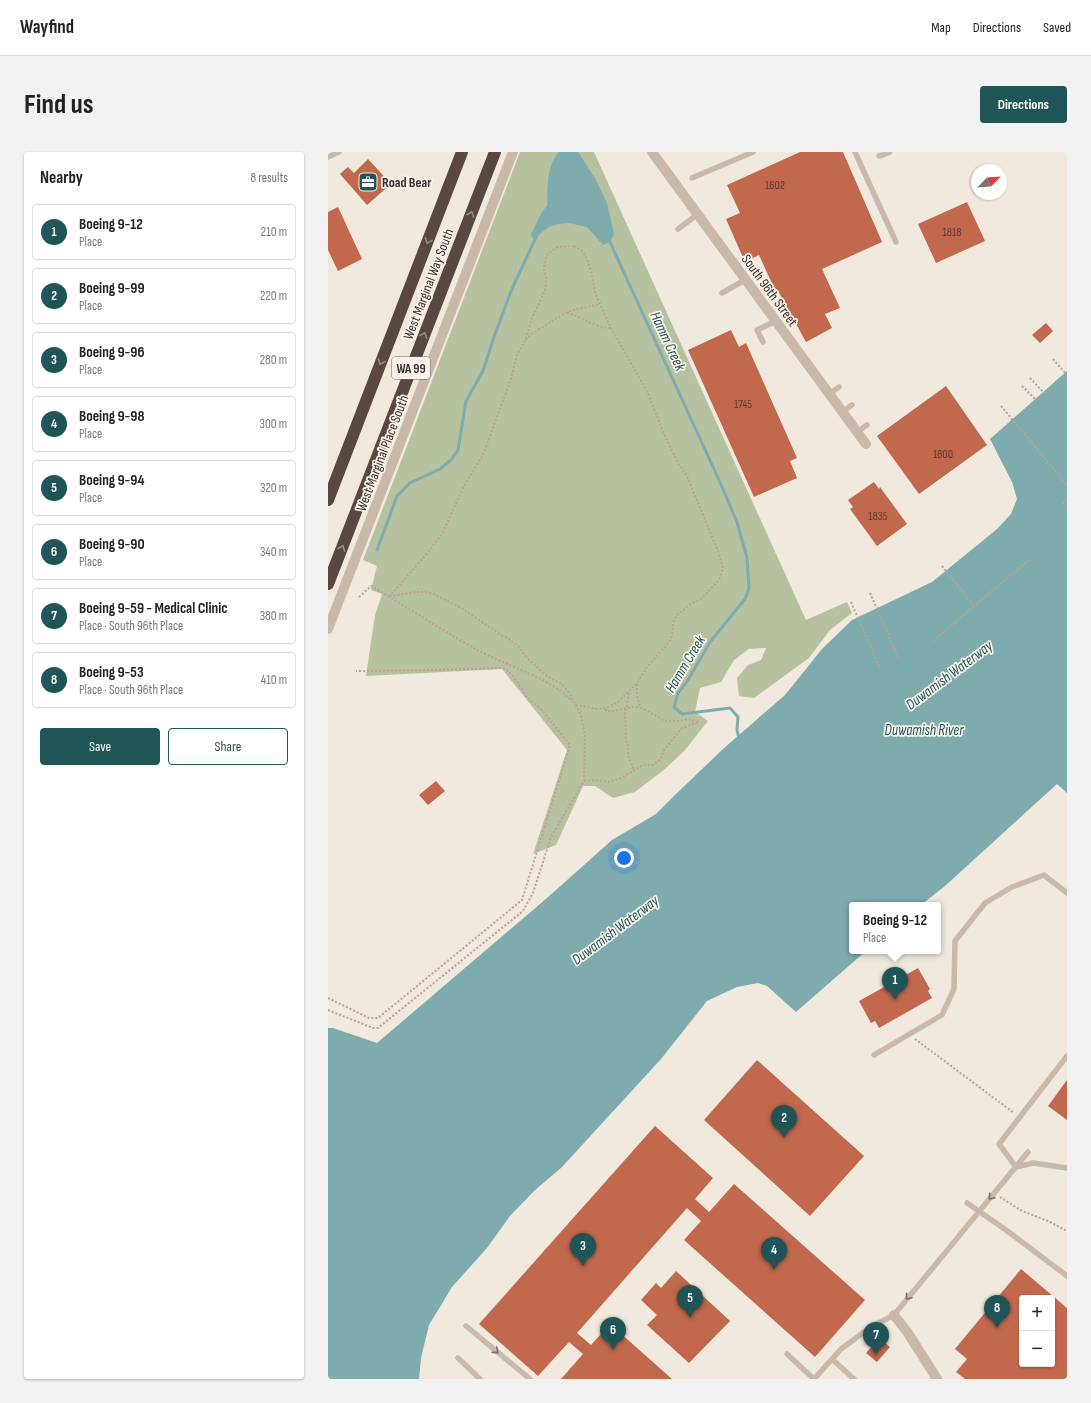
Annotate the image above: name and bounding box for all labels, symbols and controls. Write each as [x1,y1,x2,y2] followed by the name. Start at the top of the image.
[20,16,74,39] text: Wayfind
[931,19,951,36] text: Map
[973,19,1021,36] text: Directions
[1043,19,1071,36] text: Saved
[980,86,1067,123] button: Directions
[24,88,93,121] text: Find us
[971,164,1007,200] north arrow
[40,168,83,188] text: Nearby
[250,170,288,186] text: 8 results
[357,171,379,193] office icon: Road Bear
[382,174,432,191] place label: Road Bear
[765,178,785,193] house number: 1602
[466,210,474,217] one-way arrow
[79,215,143,234] text: Boeing 9-12
[51,224,57,240] text: 1
[261,224,287,240] text: 210 m
[943,225,961,240] house number: 1818
[400,226,457,342] street label: West Marginal Way South
[79,234,102,250] text: Place
[424,237,432,244] one-way arrow
[738,251,801,329] street label: South 96th Street
[79,279,145,298] text: Boeing 9-99
[51,288,57,304] text: 2
[260,288,287,304] text: 220 m
[79,298,102,314] text: Place
[646,309,690,374] water label: Hamm Creek
[420,332,428,339] one-way arrow
[79,343,145,362] text: Boeing 9-96
[51,352,57,368] text: 3
[260,352,287,368] text: 280 m
[392,357,430,379] road number: WA 99
[378,358,386,365] one-way arrow
[79,362,102,378] text: Place
[352,393,412,514] street label: West Marginal Place South
[734,397,752,412] house number: 1745
[79,407,145,426] text: Boeing 9-98
[51,416,57,432] text: 4
[260,416,287,432] text: 300 m
[79,426,102,442] text: Place
[933,447,953,462] house number: 1800
[79,471,144,490] text: Boeing 9-94
[51,480,57,496] text: 5
[260,480,287,496] text: 320 m
[79,490,102,506] text: Place
[868,509,888,524] house number: 1835
[79,535,145,554] text: Boeing 9-90
[51,544,57,560] text: 6
[260,544,287,560] text: 340 m
[338,544,346,551] one-way arrow
[79,554,102,570] text: Place
[79,599,228,618] text: Boeing 9-59 - Medical Clinic
[51,608,57,624] text: 7
[260,608,287,624] text: 380 m
[79,618,183,634] text: Place · South 96th Place
[661,632,710,696] water label: Hamm Creek
[902,636,998,714] water label: Duwamish Waterway
[79,663,144,682] text: Boeing 9-53
[51,672,57,688] text: 8
[261,672,287,688] text: 410 m
[79,682,183,698] text: Place · South 96th Place
[885,721,964,740] water label: Duwamish River
[40,728,160,765] button: Save
[168,728,288,765] button: Share
[614,848,634,868] your location
[568,891,664,969] water label: Duwamish Waterway
[849,902,941,954] popup
[863,911,927,930] text: Boeing 9-12
[863,930,886,946] text: Place
[882,967,908,1000] pin: 1
[771,1105,797,1138] pin: 2
[989,1192,996,1200] one-way arrow
[570,1233,596,1266] pin: 3
[761,1237,787,1270] pin: 4
[677,1285,703,1318] pin: 5
[906,1293,913,1300] one-way arrow
[984,1295,1010,1328] pin: 8
[1019,1295,1055,1367] map controls
[1019,1295,1055,1331] button: +
[600,1317,626,1350] pin: 6
[863,1322,889,1355] pin: 7
[1019,1331,1055,1367] button: −
[491,1346,499,1353] one-way arrow

